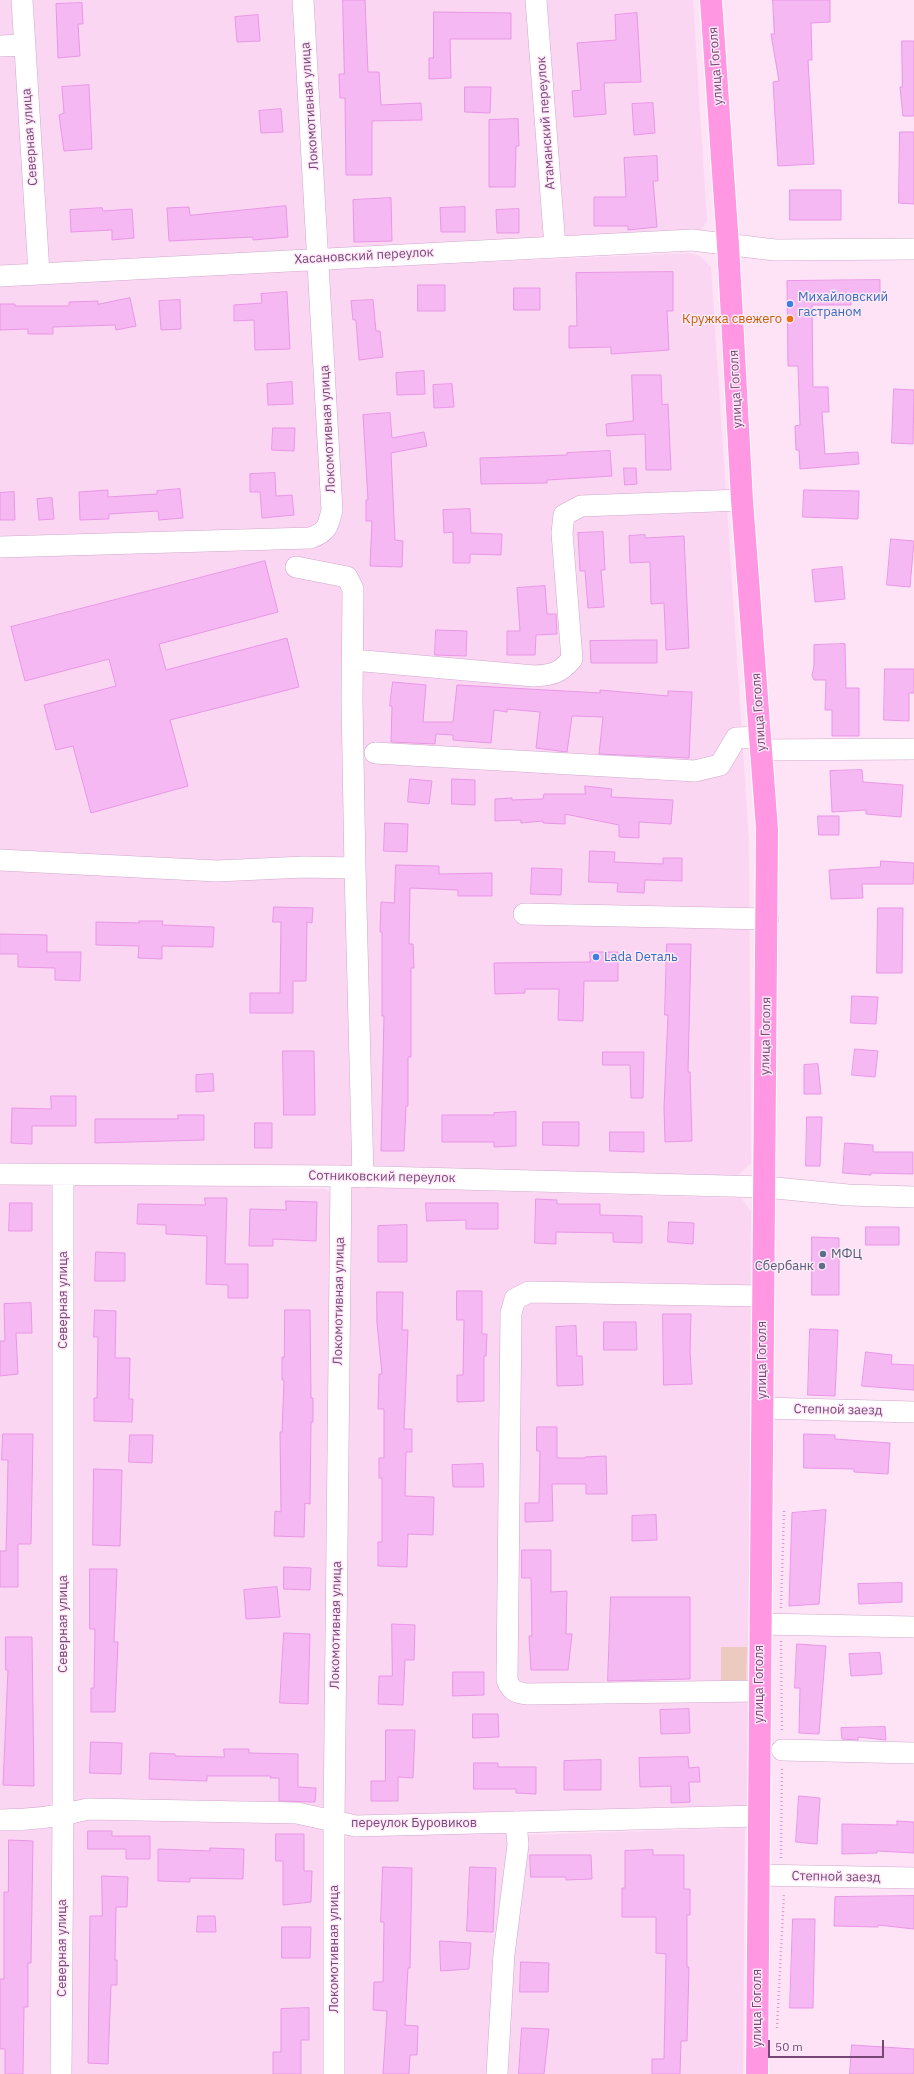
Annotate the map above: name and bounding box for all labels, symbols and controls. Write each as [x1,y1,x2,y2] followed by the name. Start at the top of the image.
[705,26,727,106] street label: улица Гоголя
[298,42,322,170] street label: Локомотивная улица
[534,56,558,190] street label: Атаманский переулок
[19,88,41,186] street label: Северная улица
[294,245,434,267] street label: Хасановский переулок
[798,289,888,320] place label: Михайловский гастраном
[785,299,795,309] marker: Михайловский гастраном
[682,311,782,327] place label: Кружка свежего
[785,314,795,324] marker: Кружка свежего
[726,349,746,429] street label: улица Гоголя
[317,365,339,493] street label: Локомотивная улица
[748,672,770,752] street label: улица Гоголя
[604,949,678,965] place label: Lada Dеталь
[591,952,601,962] marker: Lada Dеталь
[758,997,774,1075] street label: улица Гоголя
[308,1168,456,1186] street label: Сотниковский переулок
[330,1237,348,1365] street label: Локомотивная улица
[831,1246,862,1262] place label: МФЦ
[818,1249,828,1259] marker: МФЦ
[55,1251,71,1349] street label: Северная улица
[755,1258,814,1274] place label: Сбербанк
[817,1261,827,1271] marker: Сбербанк
[754,1321,770,1399] street label: улица Гоголя
[793,1401,883,1419] street label: Степной заезд
[327,1561,345,1689] street label: Локомотивная улица
[55,1575,71,1673] street label: Северная улица
[751,1645,767,1723] street label: улица Гоголя
[351,1815,477,1831] street label: переулок Буровиков
[791,1868,881,1886] street label: Степной заезд
[326,1885,342,2013] street label: Локомотивная улица
[54,1899,70,1997] street label: Северная улица
[749,1969,765,2047] street label: улица Гоголя
[770,2032,886,2058] scale bar
[775,2039,803,2054] text: 50 m

